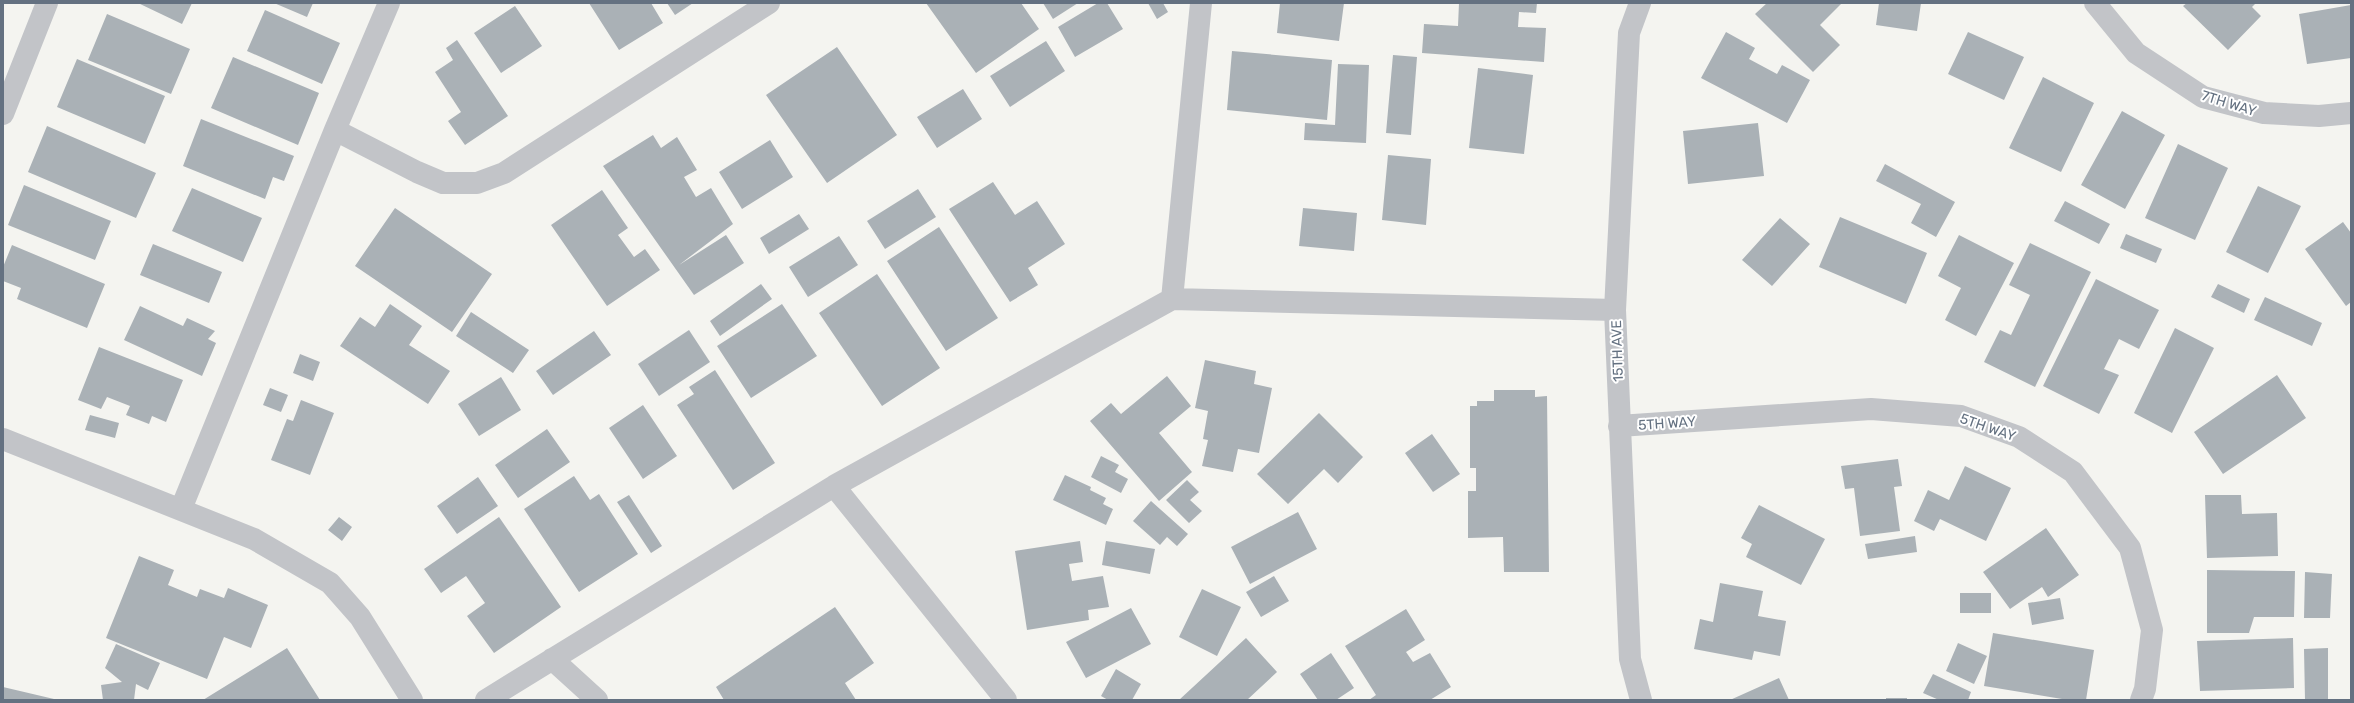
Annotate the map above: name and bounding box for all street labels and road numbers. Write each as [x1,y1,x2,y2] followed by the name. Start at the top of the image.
[2199,87,2258,120] street label: 7TH WAY
[1608,320,1627,382] street label: 15TH AVE
[1958,410,2018,445] street label: 5TH WAY
[1638,413,1697,434] street label: 5TH WAY

